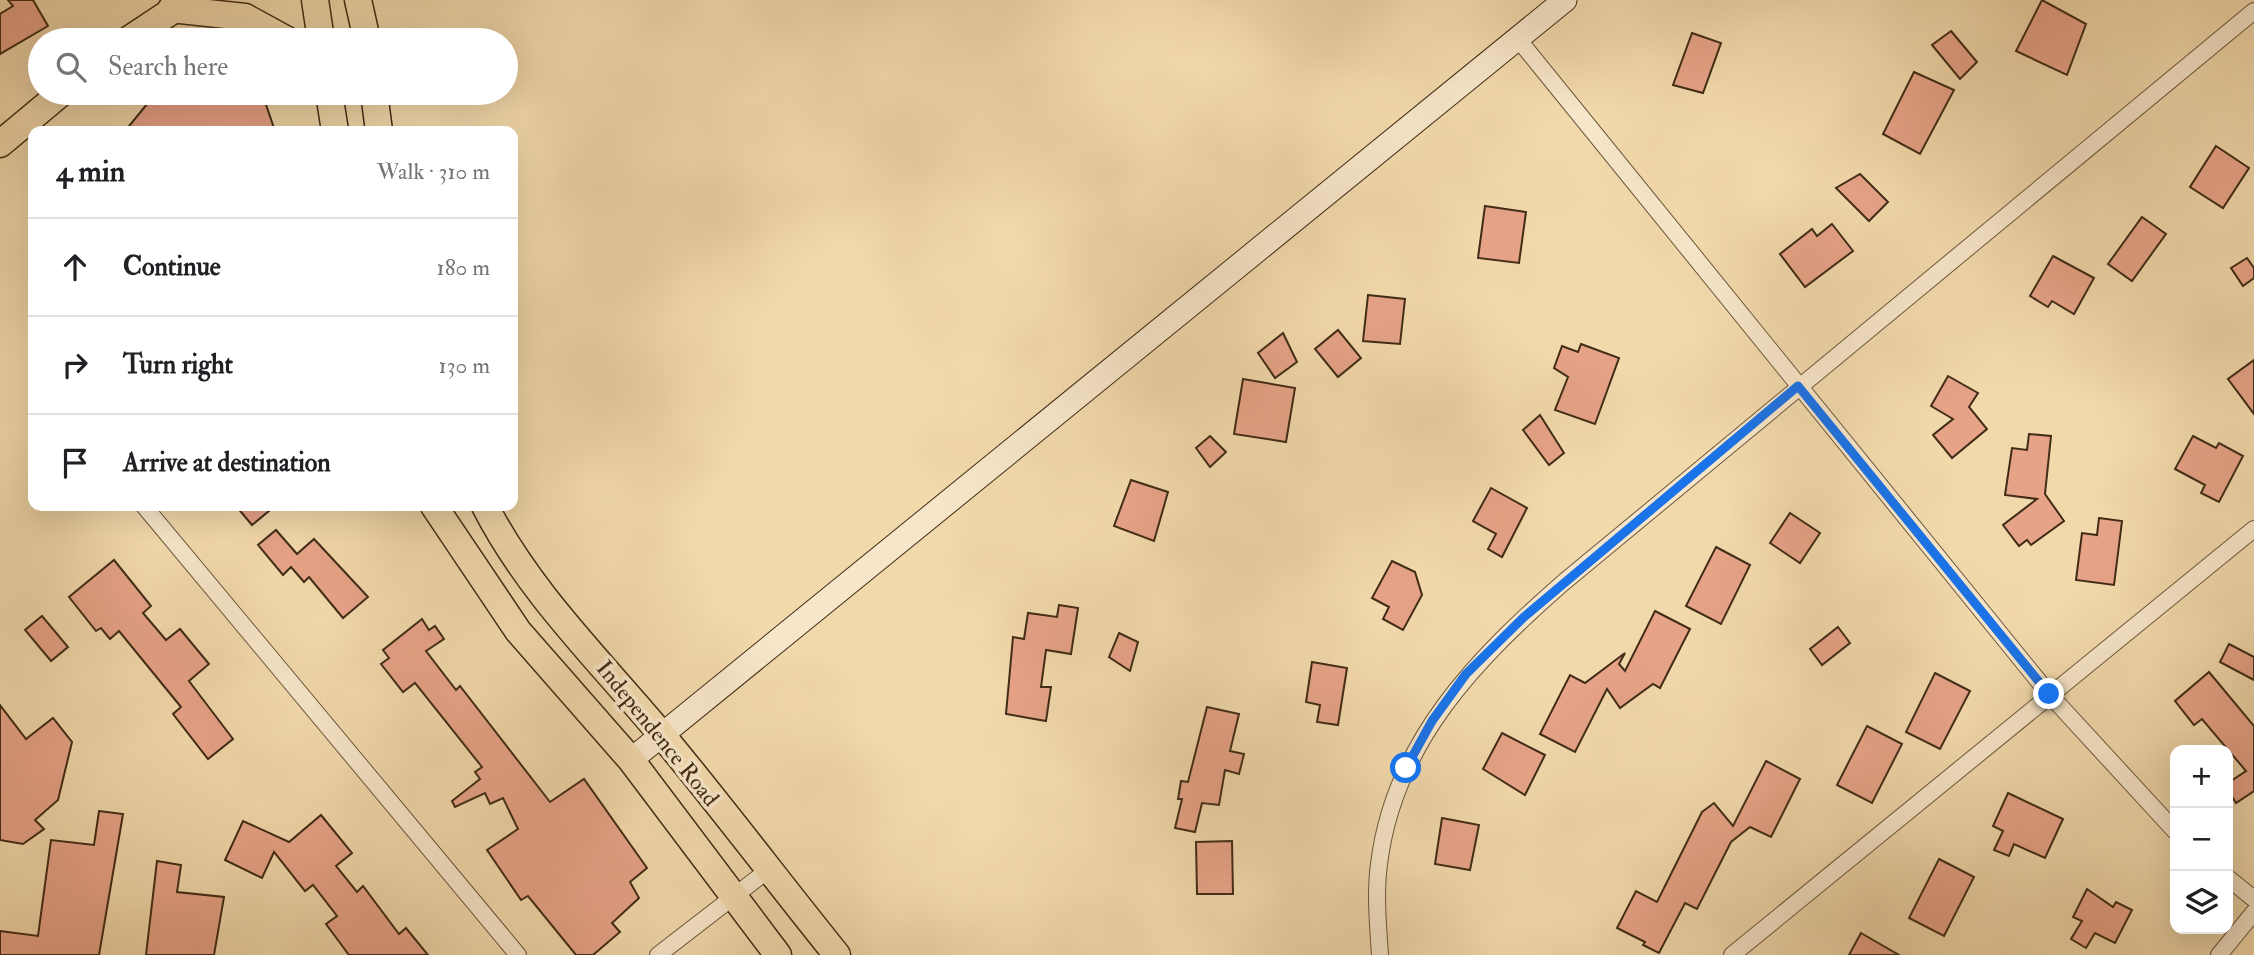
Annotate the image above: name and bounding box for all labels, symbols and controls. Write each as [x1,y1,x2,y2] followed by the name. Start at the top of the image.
[28,28,518,105] search box
[52,48,90,86] icon: search
[108,51,228,83] text: Search here
[56,153,125,190] text: 4 min
[377,157,490,186] text: Walk · 310 m
[56,248,94,286] icon: ahead
[123,251,221,283] text: Continue
[437,253,490,282] text: 180 m
[56,346,94,384] icon: right
[123,349,233,381] text: Turn right
[438,351,490,380] text: 130 m
[56,444,94,482] icon: arrive
[123,447,331,479] text: Arrive at destination
[589,654,725,813] street label: Independence Road
[2033,678,2064,709] route end
[2170,745,2233,934] map controls
[2170,745,2233,808] button: +
[1390,752,1421,783] route start
[2170,808,2233,871] button: −
[2170,871,2233,934] button: layers

